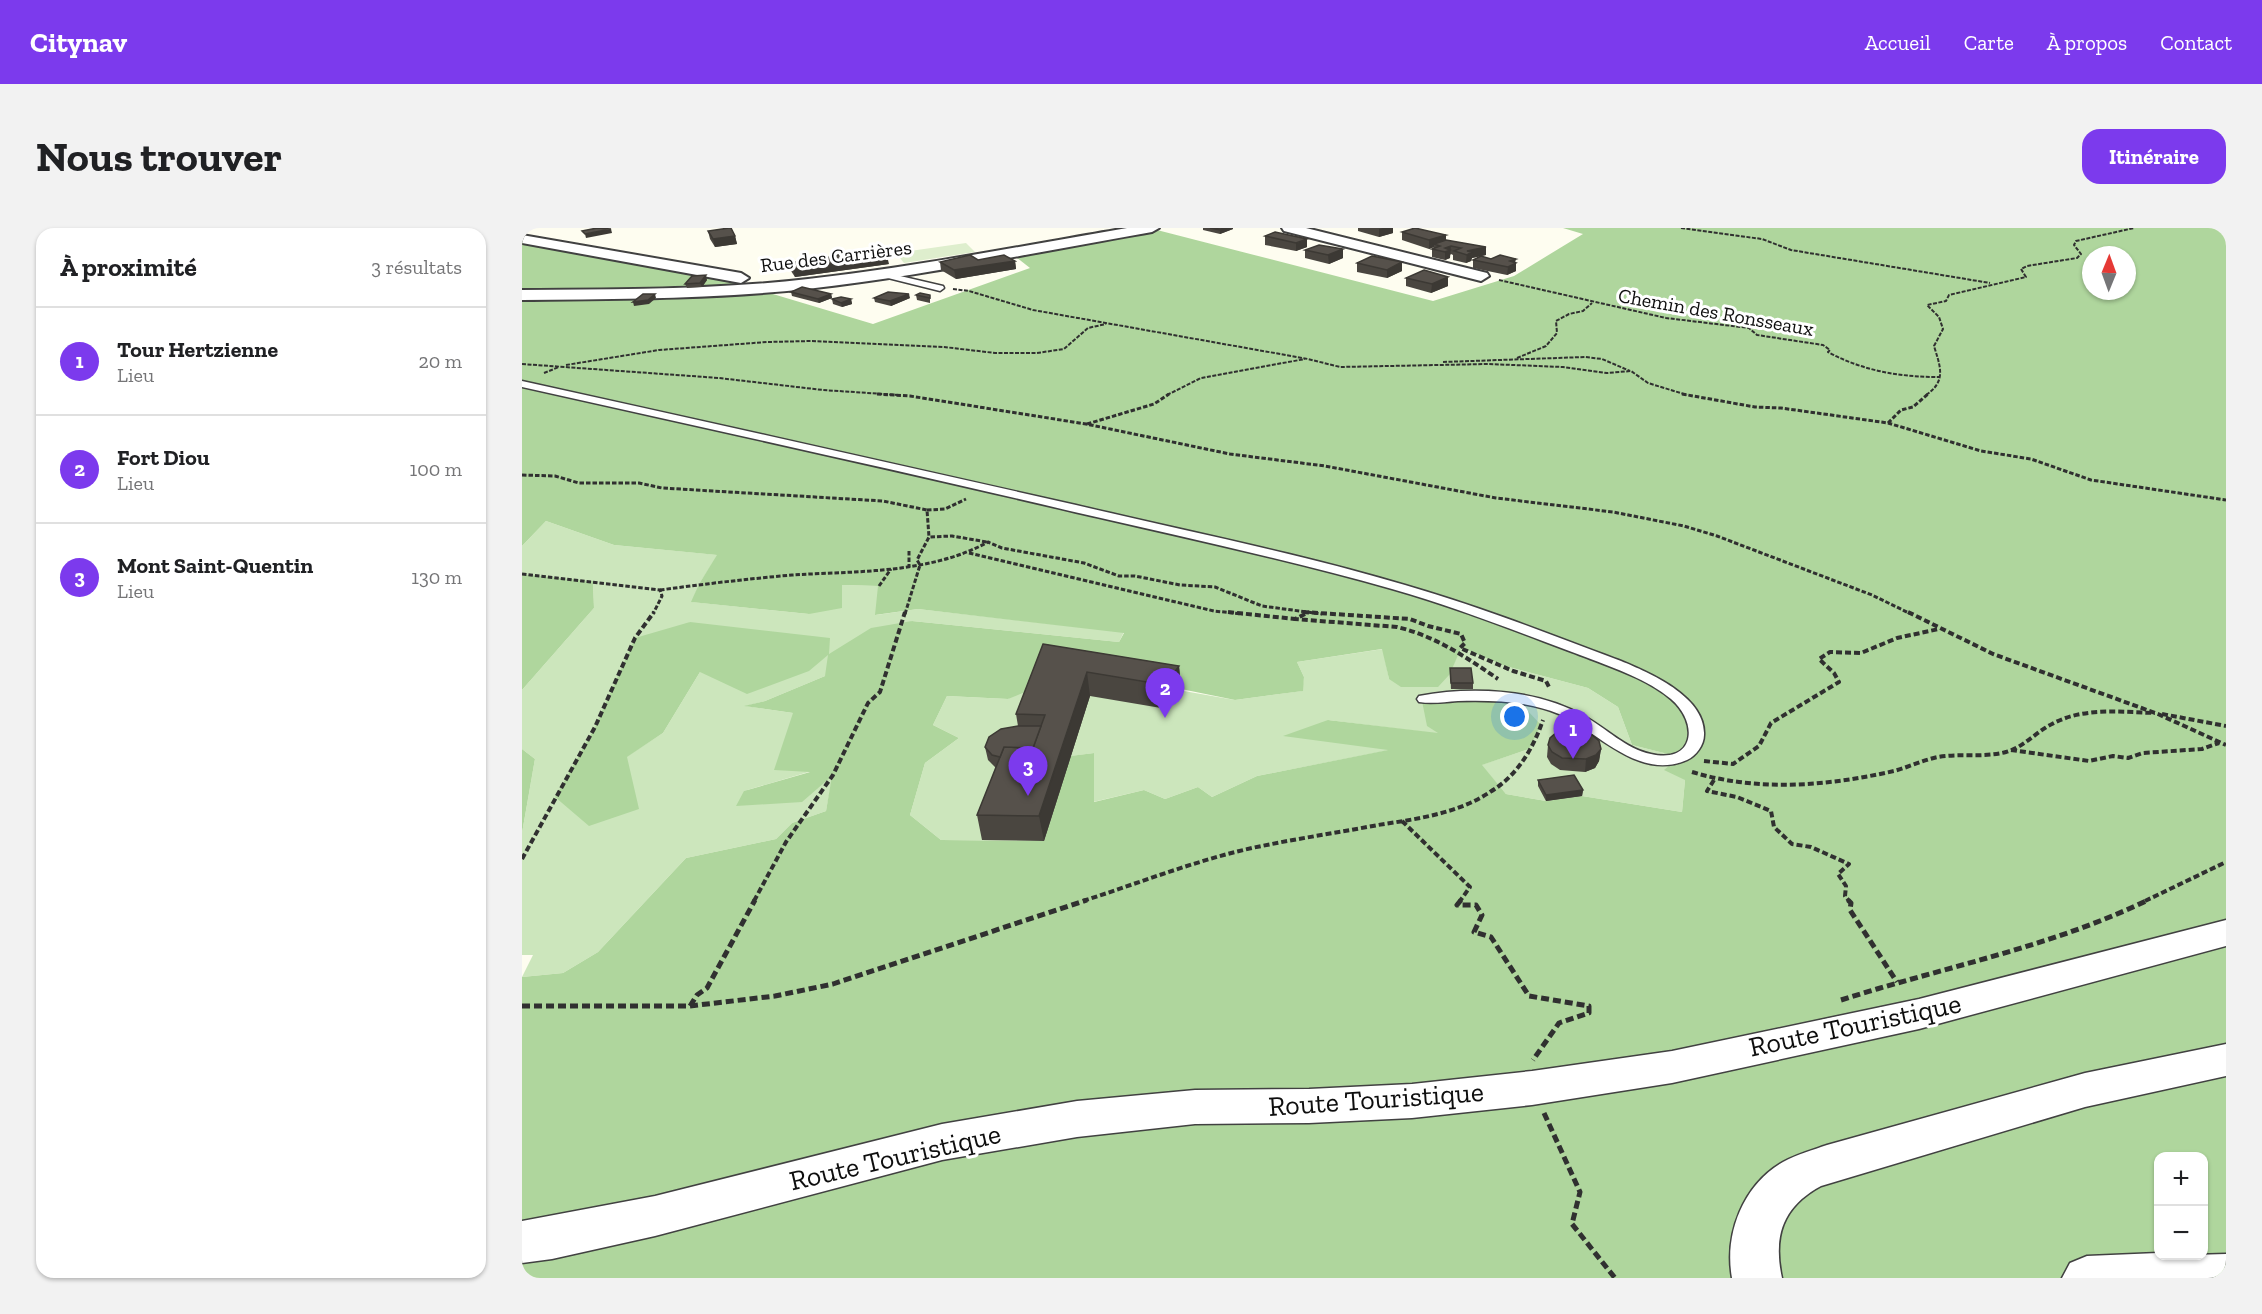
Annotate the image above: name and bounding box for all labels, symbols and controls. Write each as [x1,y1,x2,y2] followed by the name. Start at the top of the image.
[30,26,127,59] text: Citynav
[1865,30,1931,55] text: Accueil
[1964,30,2014,55] text: Carte
[2047,30,2127,55] text: À propos
[2160,30,2232,55] text: Contact
[2082,129,2226,184] button: Itinéraire
[36,131,282,182] text: Nous trouver
[759,235,913,277] street label: Rue des Carrières
[2082,246,2136,300] north arrow
[60,251,197,283] text: À proximité
[371,255,462,279] text: 3 résultats
[1616,283,1816,341] street label: Chemin des Ronsseaux
[117,336,278,363] text: Tour Hertzienne
[75,349,84,373] text: 1
[418,349,462,373] text: 20 m
[117,363,154,387] text: Lieu
[117,444,210,471] text: Fort Diou
[74,457,85,481] text: 2
[409,457,462,481] text: 100 m
[117,471,154,495] text: Lieu
[117,552,313,579] text: Mont Saint-Quentin
[74,565,85,589] text: 3
[411,565,462,589] text: 130 m
[117,579,154,603] text: Lieu
[1146,668,1184,718] pin: 2
[1500,702,1529,731] your location
[1554,710,1592,759] pin: 1
[1008,746,1048,796] pin: 3
[1746,986,1964,1064] street label: Route Touristique
[1267,1075,1485,1123] street label: Route Touristique
[786,1117,1004,1197] street label: Route Touristique
[2154,1152,2208,1260] map controls
[2154,1152,2208,1206] button: +
[2154,1206,2208,1260] button: −

